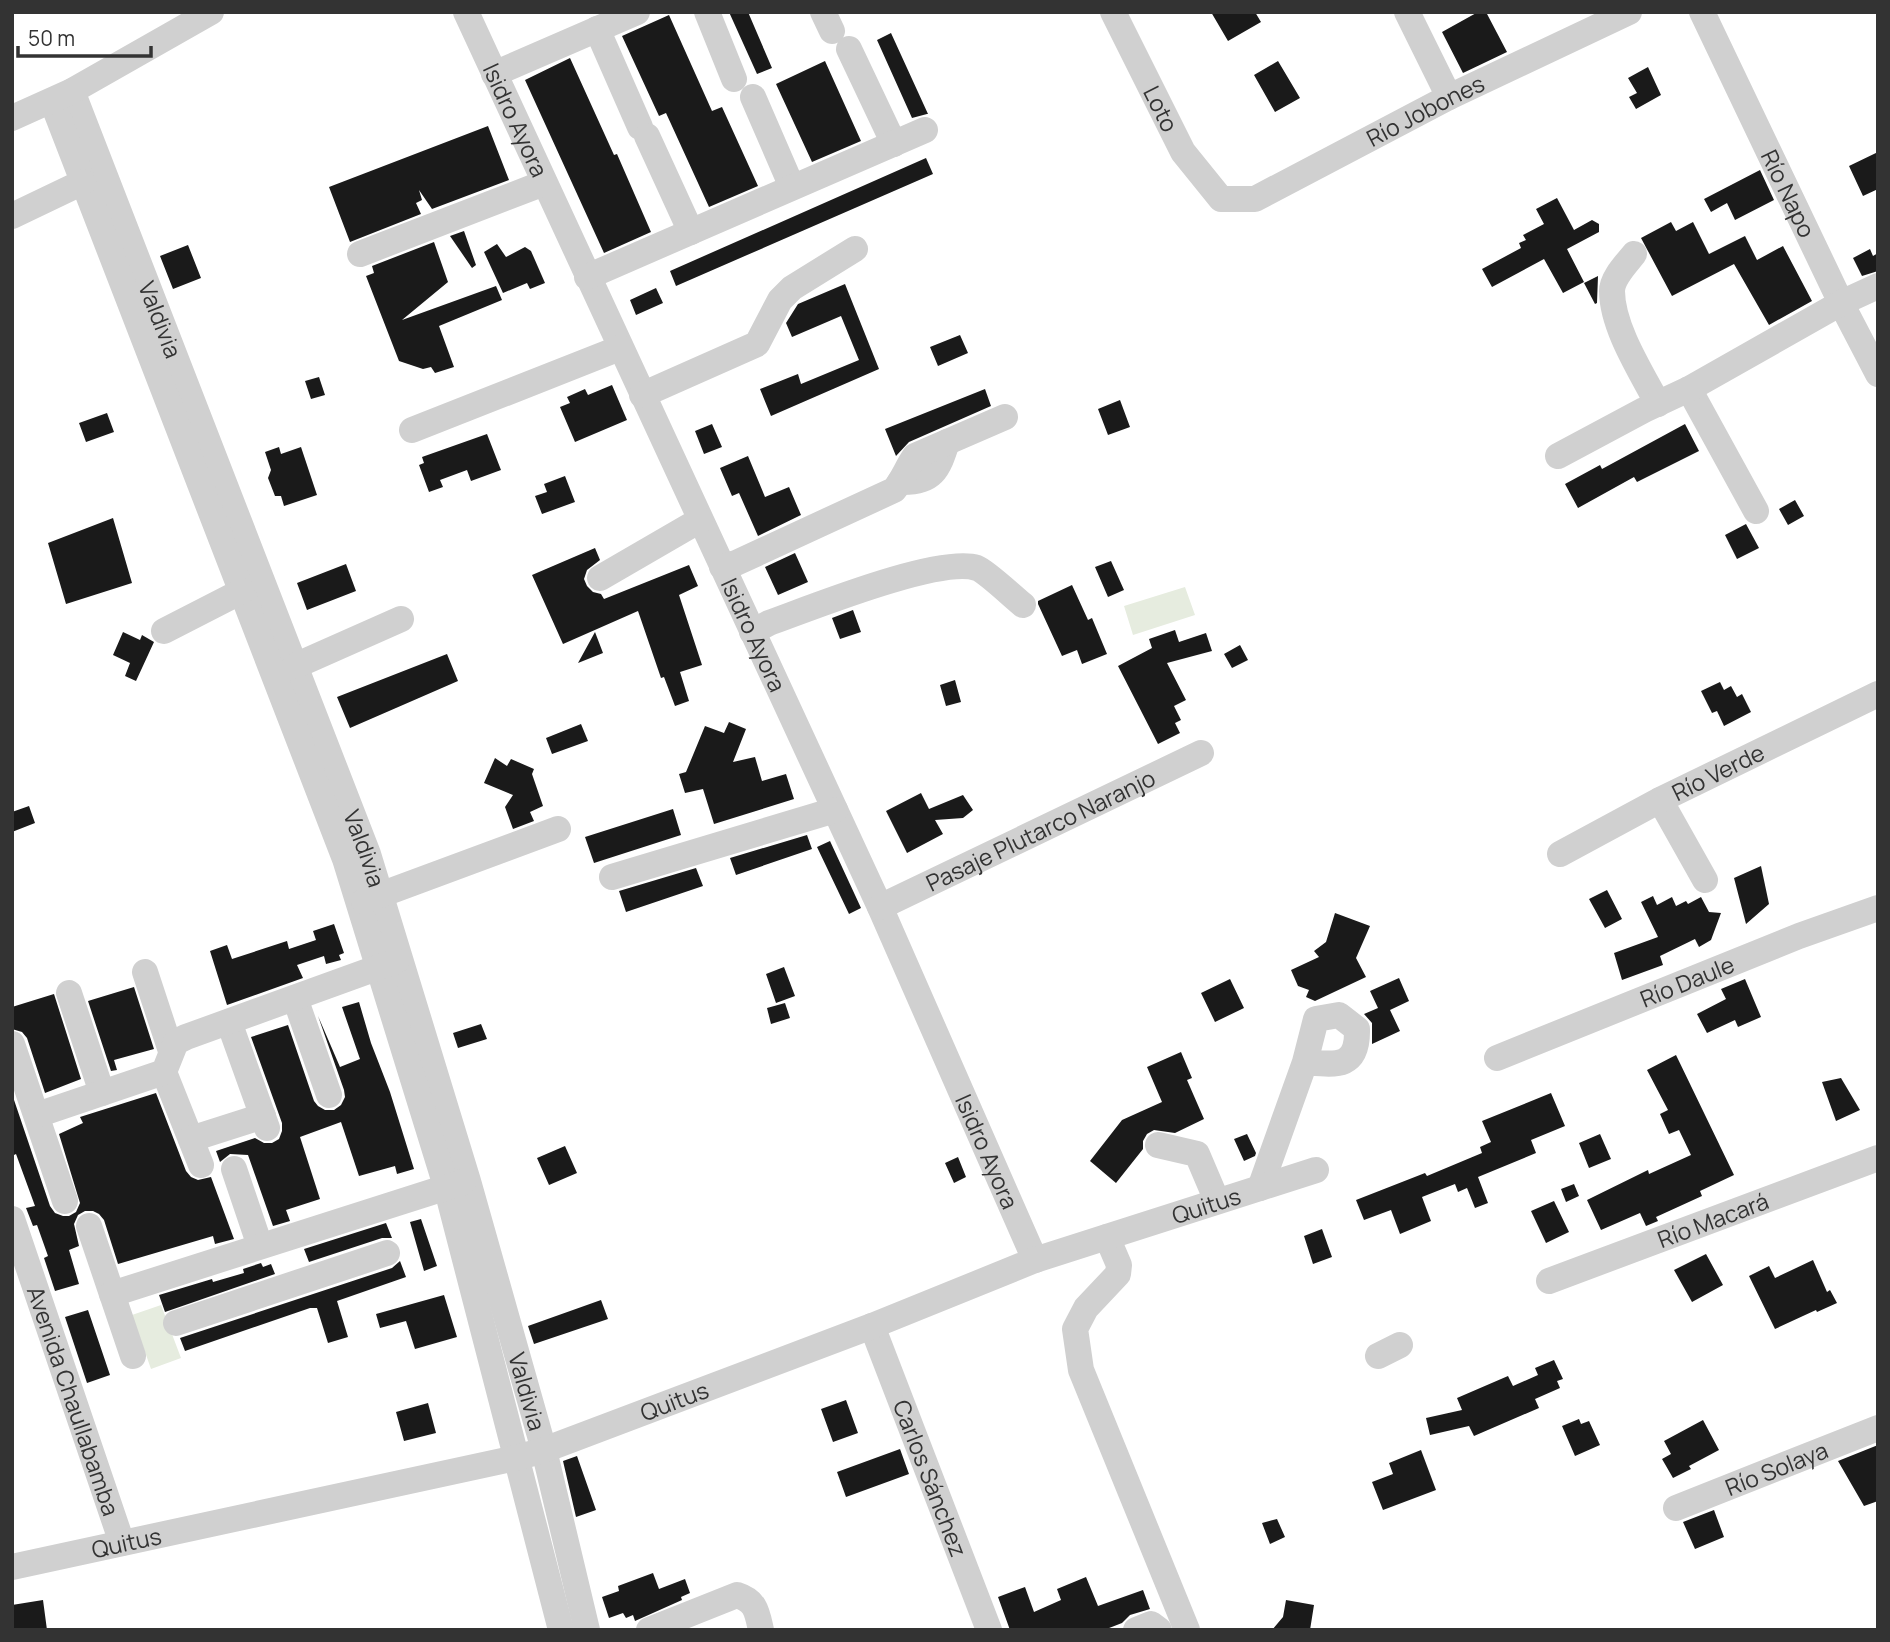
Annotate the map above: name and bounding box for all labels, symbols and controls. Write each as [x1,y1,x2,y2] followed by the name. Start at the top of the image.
[18,14,150,58] scale bar
[28,24,75,52] text: 50 m
[476,58,556,182] street label: Isidro Ayora
[1361,67,1489,154] street label: Río Jobones
[1136,80,1186,137] street label: Loto
[1754,144,1823,243] street label: Río Napo
[131,276,190,362] street label: Valdivia
[714,572,794,697] street label: Isidro Ayora
[1666,736,1769,808] street label: Río Verde
[921,761,1160,899] street label: Pasaje Plutarco Naranjo
[336,805,393,891] street label: Valdivia
[1635,948,1739,1015] street label: Río Daule
[948,1089,1026,1214] street label: Isidro Ayora
[1168,1179,1245,1231] street label: Quitus
[1653,1184,1773,1255] street label: Río Macará
[20,1282,128,1520] street label: Avenida Chaullabamba
[501,1349,554,1434] street label: Valdivia
[636,1373,713,1428] street label: Quitus
[886,1395,975,1561] street label: Carlos Sánchez
[1720,1434,1832,1503] street label: Río Solaya
[88,1519,164,1565] street label: Quitus

